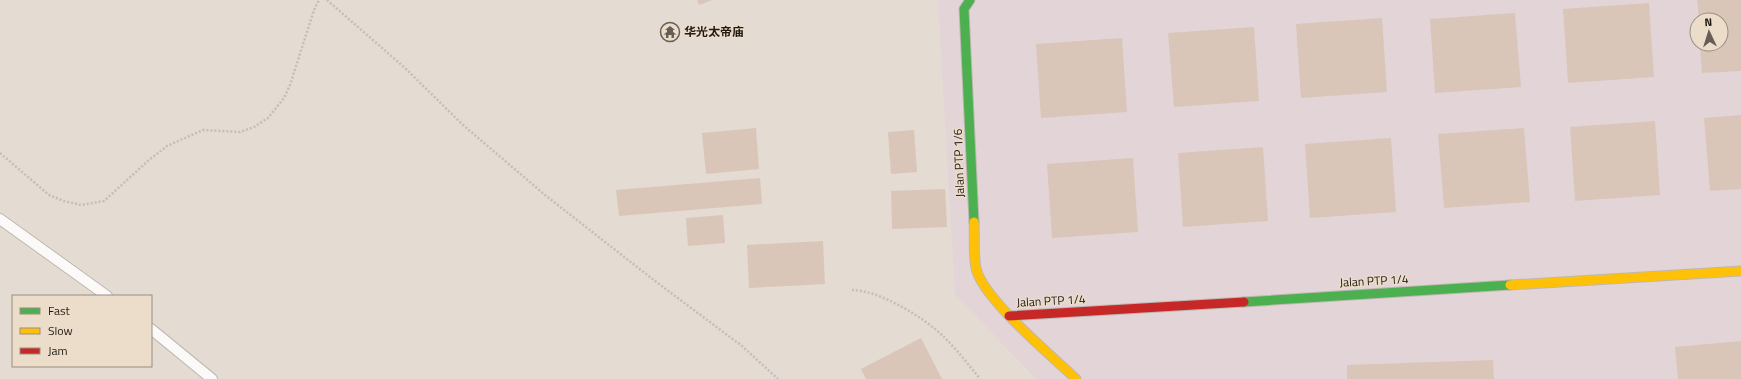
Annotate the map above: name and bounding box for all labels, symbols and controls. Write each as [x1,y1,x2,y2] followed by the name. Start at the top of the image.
[1689,12,1729,52] north arrow
[1704,14,1713,30] text: N
[659,21,681,43] temple icon: 华光太帝庙
[684,22,744,41] place label: 华光太帝庙
[948,128,969,198] street label: Jalan PTP 1/6
[1339,269,1409,292] street label: Jalan PTP 1/4
[1016,289,1086,312] street label: Jalan PTP 1/4
[12,295,152,367] legend
[48,301,71,320] text: Fast
[48,321,73,340] text: Slow
[48,341,68,360] text: Jam

